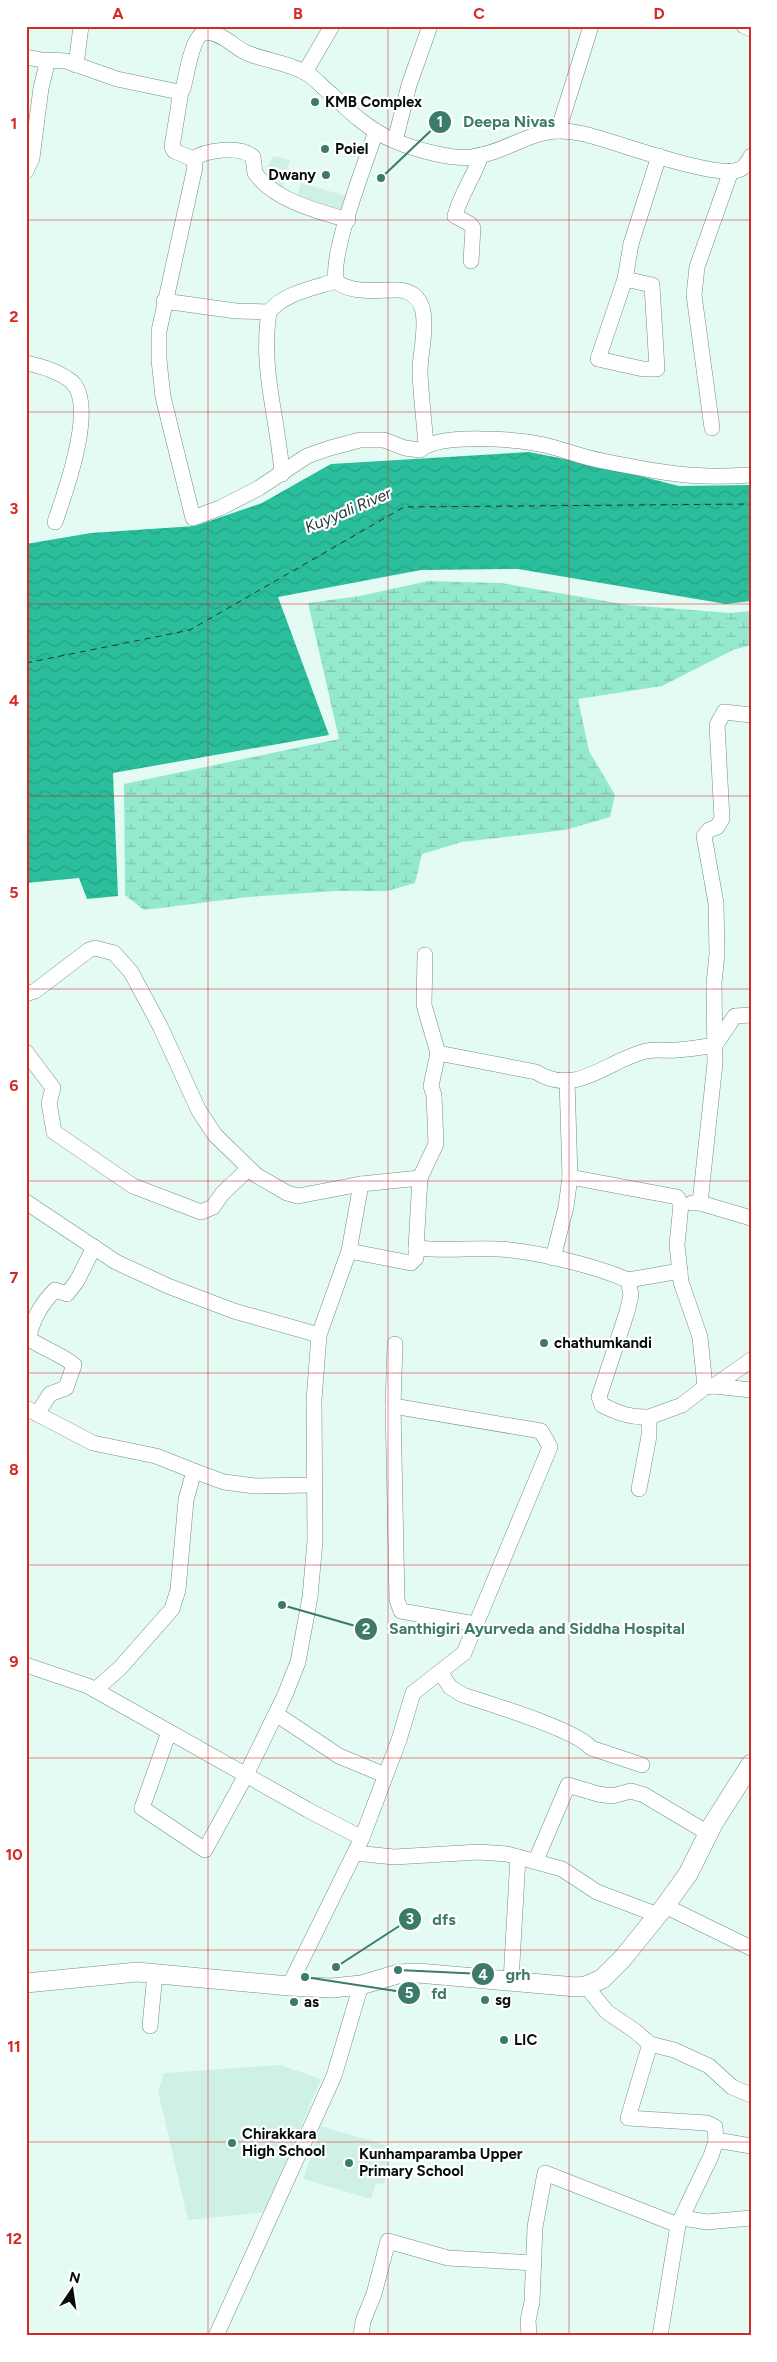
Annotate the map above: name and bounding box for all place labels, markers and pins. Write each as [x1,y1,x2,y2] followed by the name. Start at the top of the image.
[325,93,422,111] place label: KMB Complex
[309,96,321,108] marker: KMB Complex
[428,106,565,137] callout: Deepa Nivas
[335,140,369,158] place label: Poiel
[319,143,331,155] marker: Poiel
[268,166,316,184] place label: Dwany
[320,169,332,181] marker: Dwany
[554,1334,652,1352] place label: chathumkandi
[538,1337,550,1349] marker: chathumkandi
[354,1613,695,1644] callout: Santhigiri Ayurveda and Siddha Hospital
[397,1904,466,1935] callout: dfs
[471,1959,540,1990] callout: grh
[396,1978,457,2009] callout: fd
[495,1991,511,2009] place label: sg
[304,1993,319,2011] place label: as
[479,1994,491,2006] marker: sg
[288,1996,300,2008] marker: as
[514,2031,537,2049] place label: LIC
[498,2034,510,2046] marker: LIC
[242,2125,325,2160] place label: Chirakkara High School
[226,2137,238,2149] marker: Chirakkara High School
[359,2145,523,2180] place label: Kunhamparamba Upper Primary School
[343,2157,355,2169] marker: Kunhamparamba Upper Primary School

